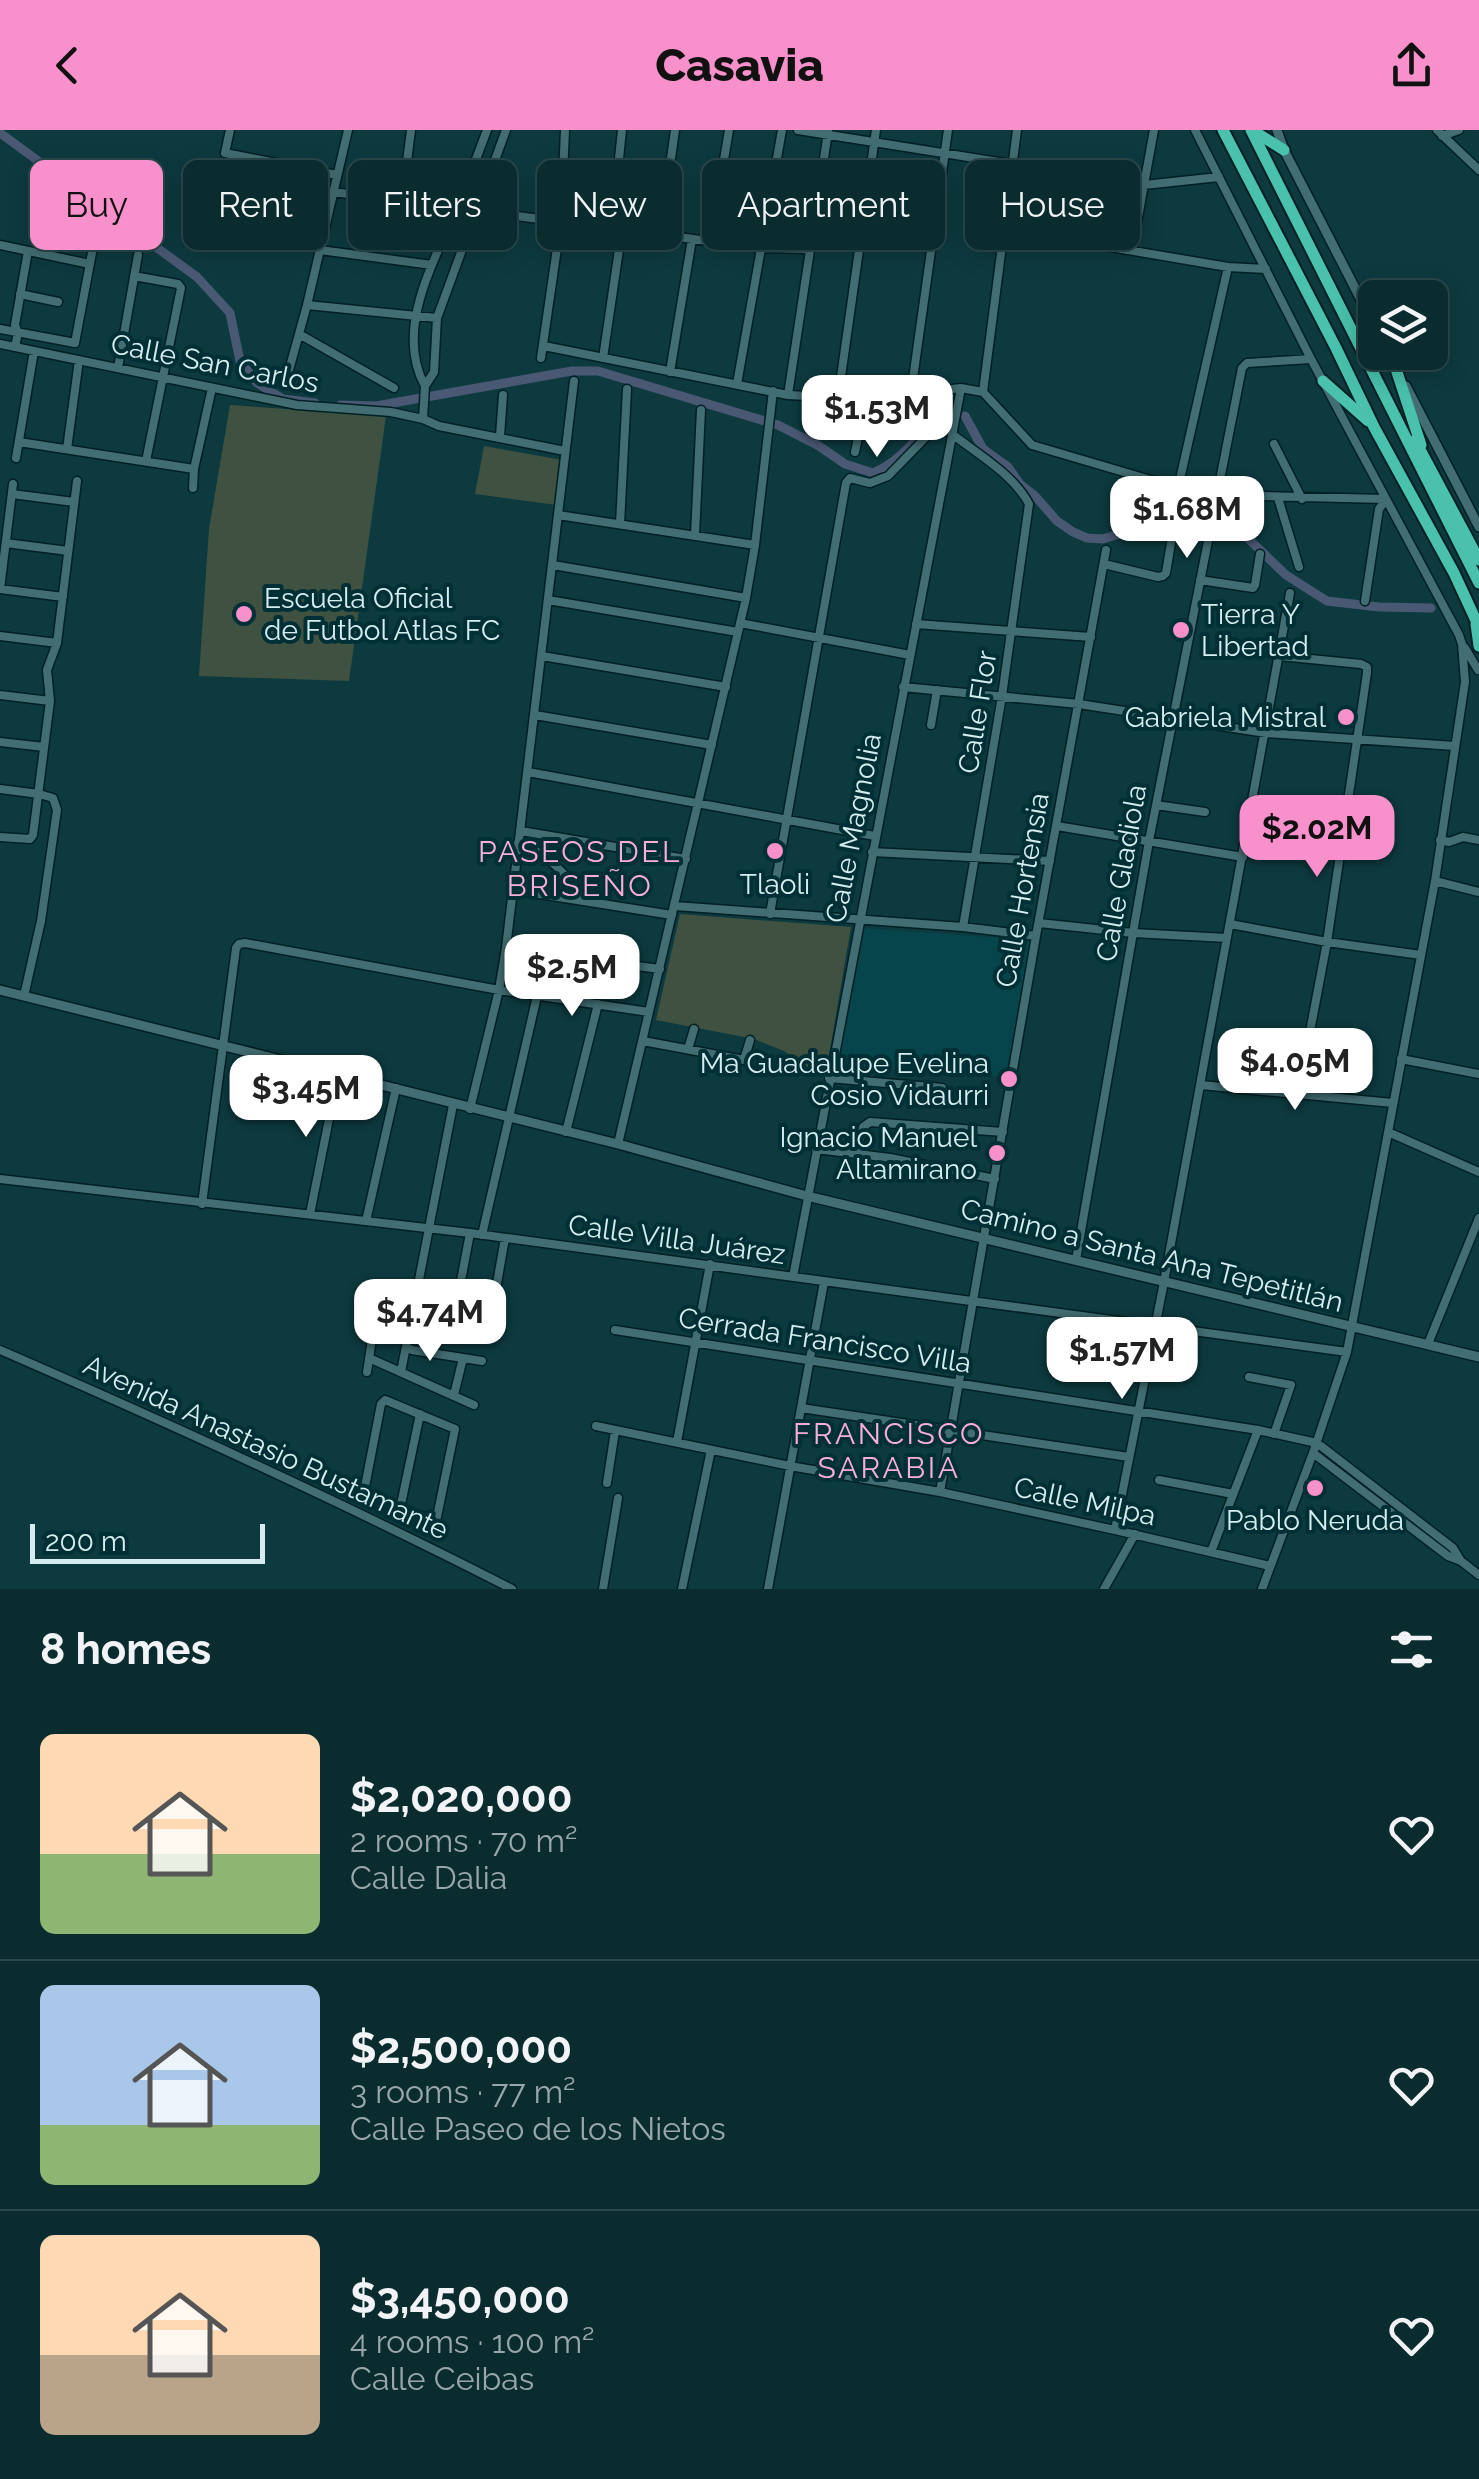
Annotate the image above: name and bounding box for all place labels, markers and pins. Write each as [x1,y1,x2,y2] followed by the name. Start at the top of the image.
[796,375,958,460] pin: $1.53M
[1106,476,1268,561] pin: $1.68M
[264,582,500,647] place label: Escuela Oficial de Futbol Atlas FC
[1201,598,1309,663] place label: Tierra Y Libertad
[233,603,255,625] marker: Escuela Oficial de Futbol Atlas FC
[1170,619,1192,641] marker: Tierra Y Libertad
[1125,701,1326,734] place label: Gabriela Mistral
[1335,706,1357,728] marker: Gabriela Mistral
[1236,795,1398,880] pin: $2.02M
[764,840,786,862] marker: Tlaoli
[740,868,810,901] place label: Tlaoli
[502,934,642,1019] pin: $2.5M
[1214,1028,1376,1113] pin: $4.05M
[700,1047,989,1112] place label: Ma Guadalupe Evelina Cosio Vidaurri
[225,1055,387,1140] pin: $3.45M
[998,1068,1020,1090] marker: Ma Guadalupe Evelina Cosio Vidaurri
[779,1121,977,1186] place label: Ignacio Manuel Altamirano
[986,1142,1008,1164] marker: Ignacio Manuel Altamirano
[349,1279,511,1364] pin: $4.74M
[1041,1317,1203,1402] pin: $1.57M
[1304,1477,1326,1499] marker: Pablo Neruda
[1226,1504,1404,1537] place label: Pablo Neruda

